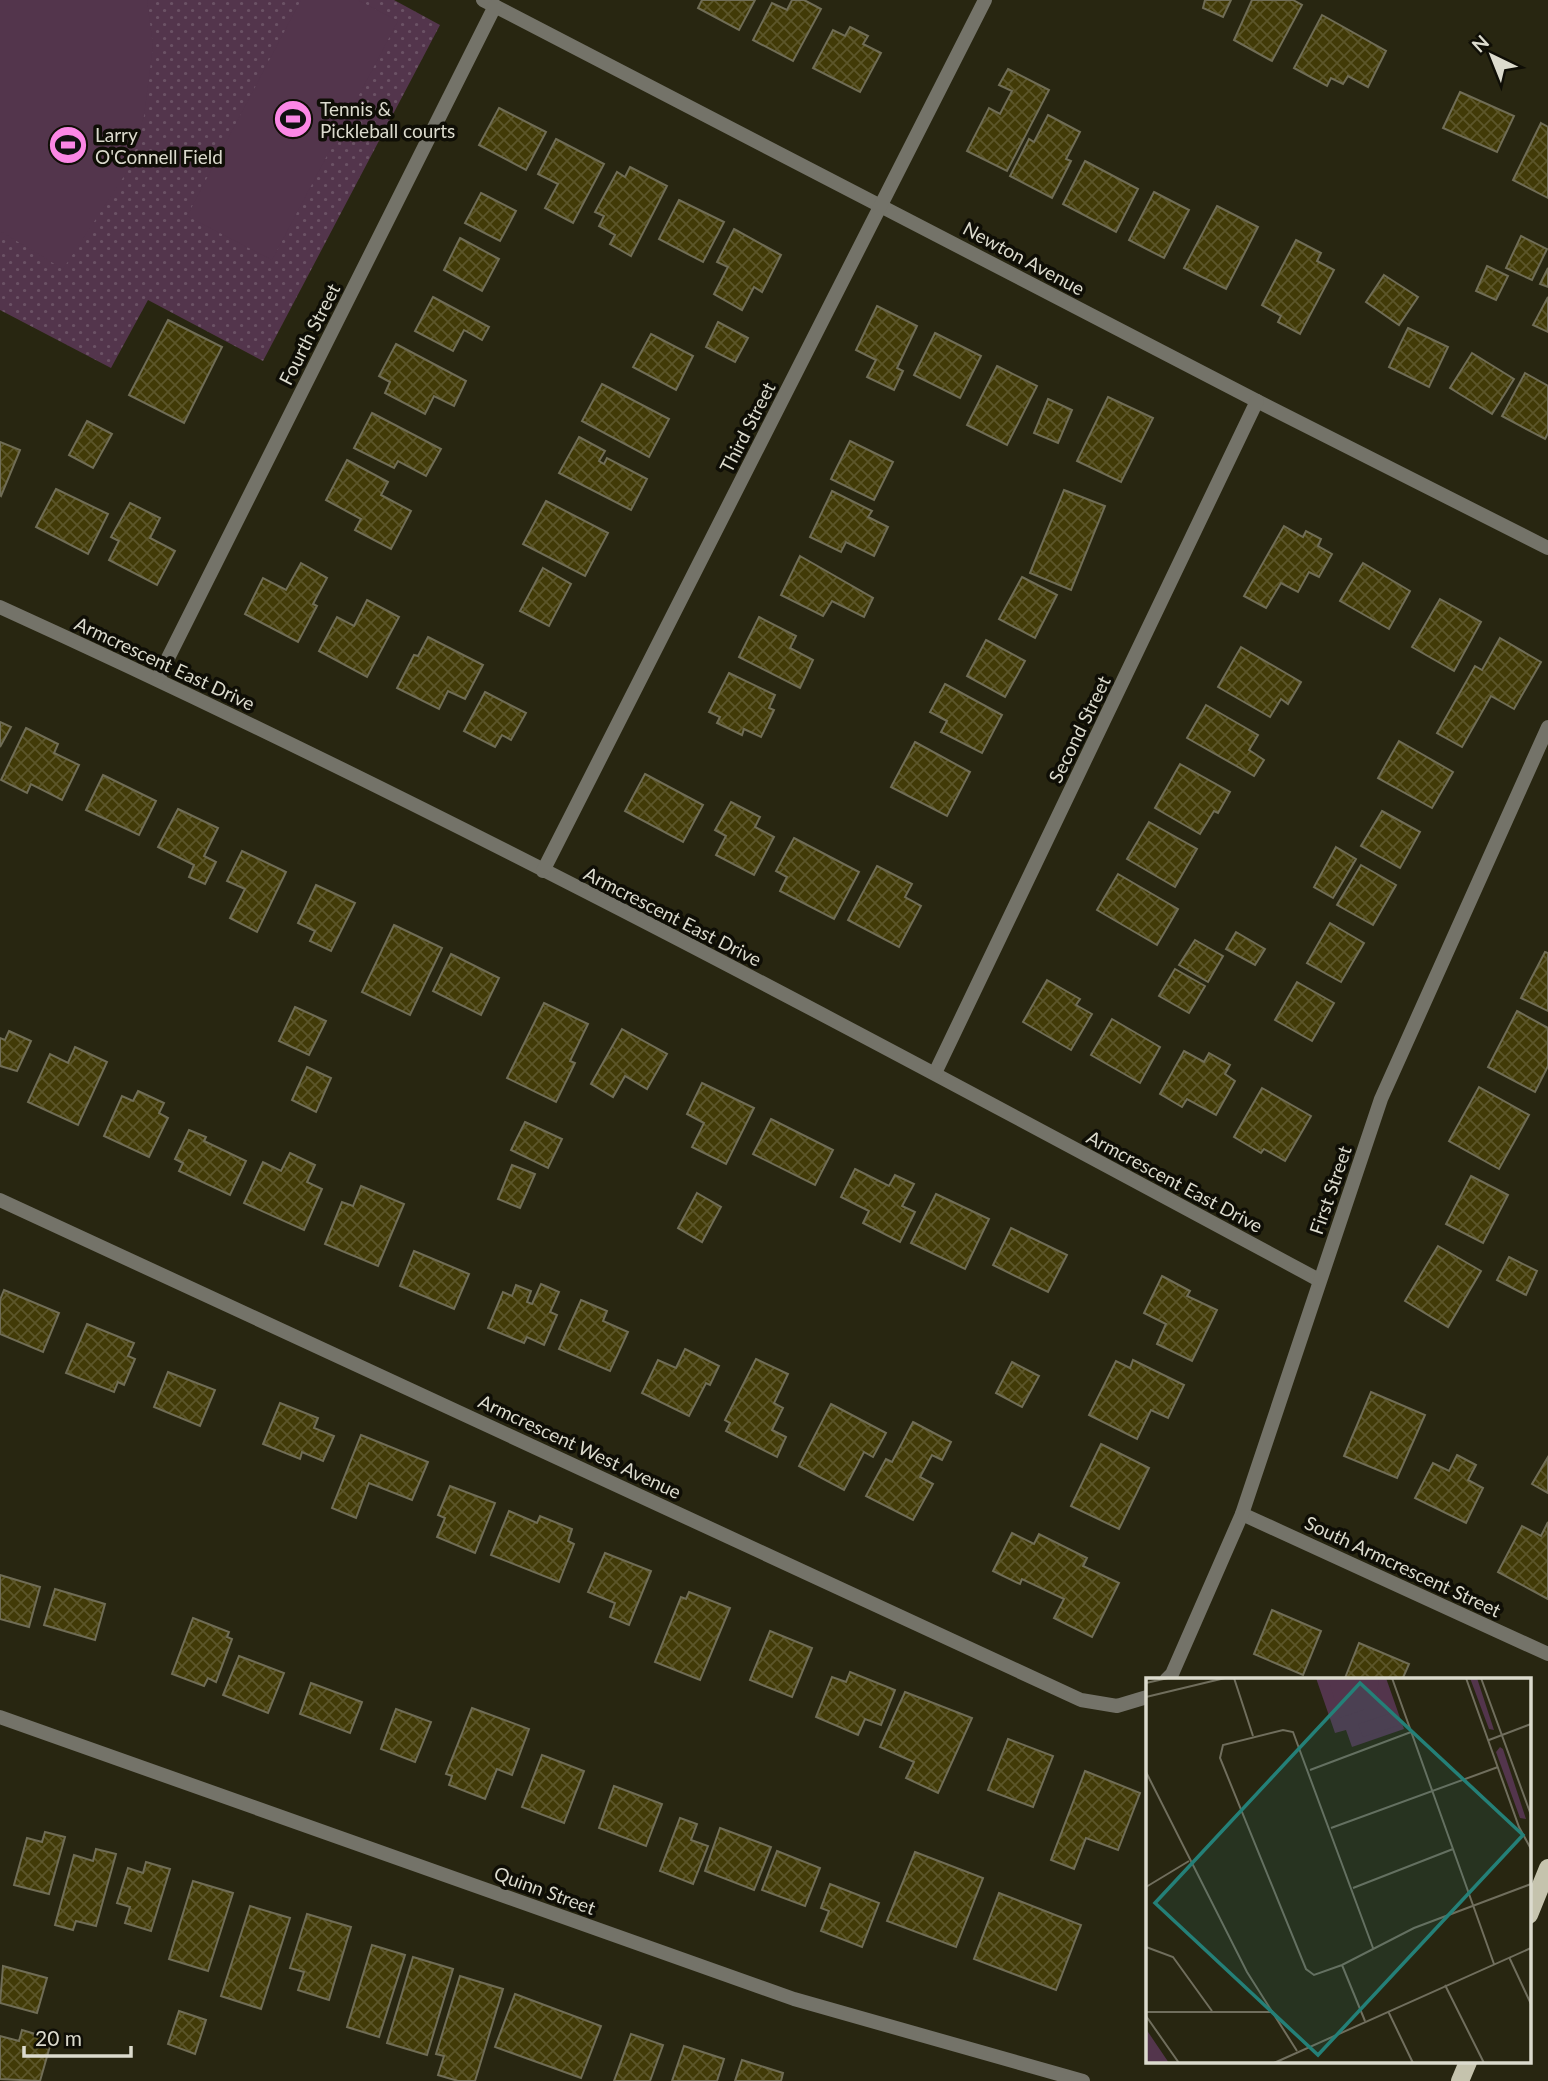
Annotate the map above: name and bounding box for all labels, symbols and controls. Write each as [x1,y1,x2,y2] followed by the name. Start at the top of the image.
[1457,21,1527,91] north arrow
[1467,30,1493,57] text: N
[320,97,455,142] place label: Tennis & Pickleball courts
[272,98,314,140] sports icon: Tennis & Pickleball courts
[95,123,223,168] place label: Larry O'Connell Field
[47,124,89,166] sports icon: Larry O'Connell Field
[959,216,1089,300] street label: Newton Avenue
[274,279,344,388] street label: Fourth Street
[714,378,780,476] street label: Third Street
[71,611,259,715] street label: Armcrescent East Drive
[1043,672,1115,786] street label: Second Street
[581,861,765,971] street label: Armcrescent East Drive
[1083,1125,1267,1237] street label: Armcrescent East Drive
[1304,1143,1356,1237] street label: First Street
[475,1389,685,1503] street label: Armcrescent West Avenue
[1301,1510,1505,1622] street label: South Armcrescent Street
[1146,1678,1530,2064] inset map
[491,1861,599,1919] street label: Quinn Street
[24,2014,131,2058] scale bar
[35,2025,82,2050] text: 20 m

